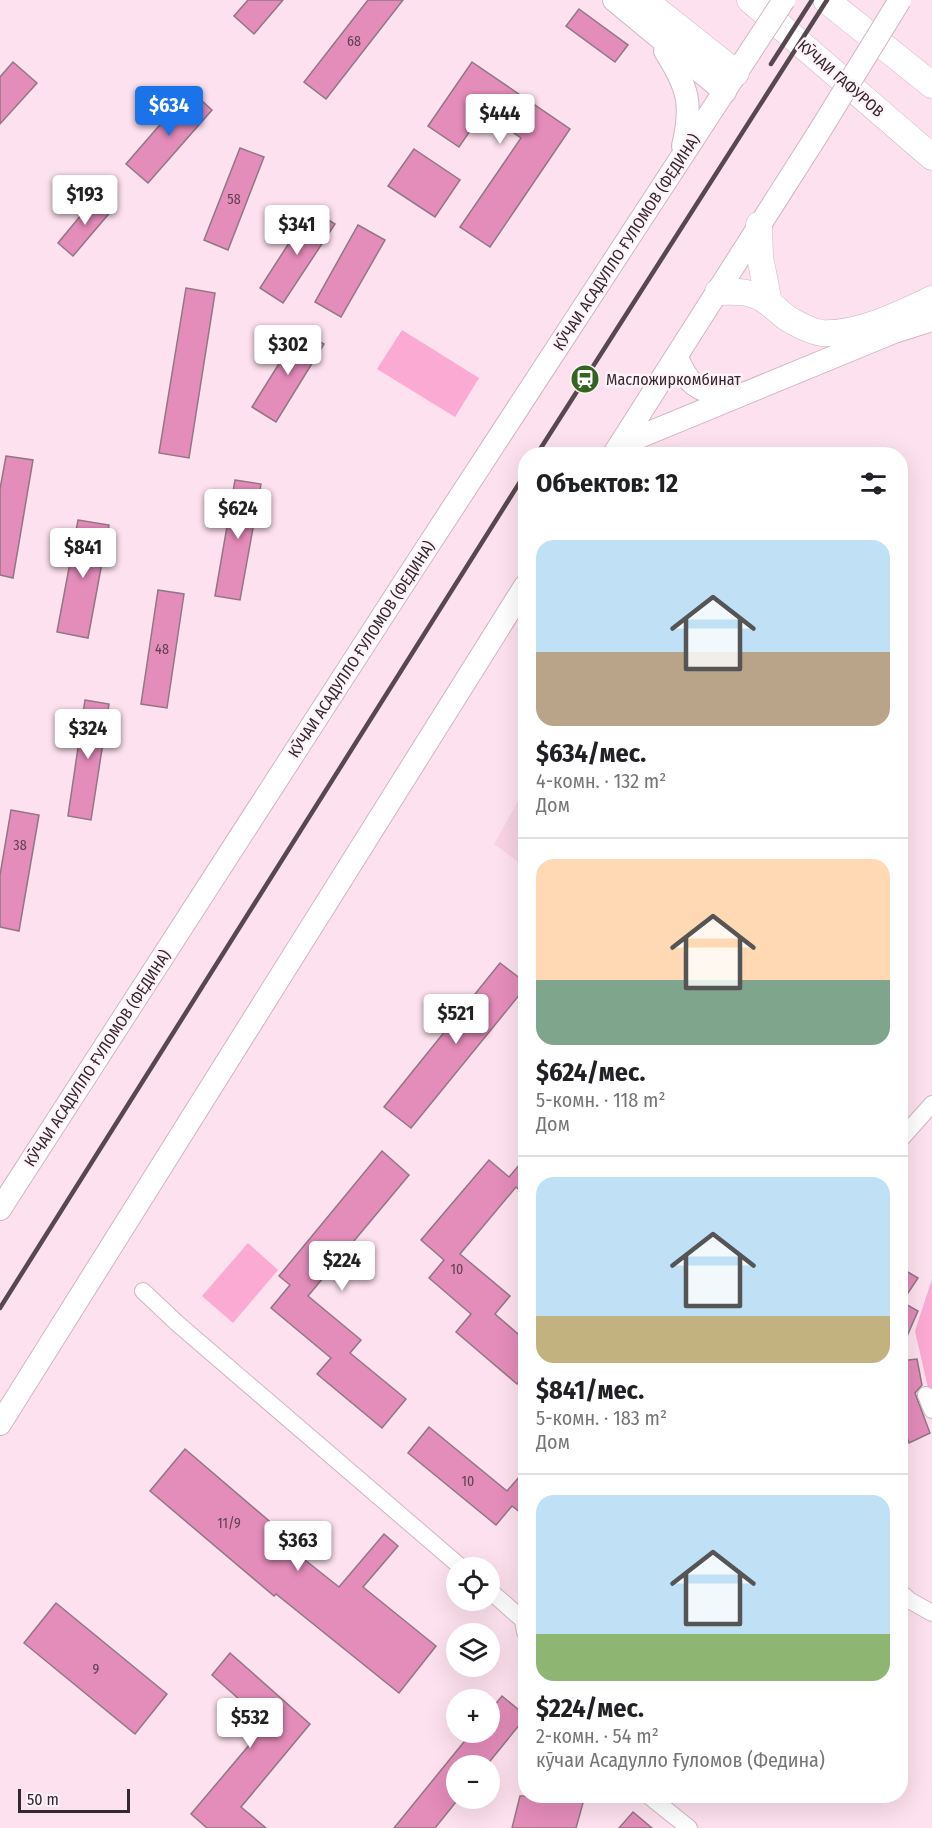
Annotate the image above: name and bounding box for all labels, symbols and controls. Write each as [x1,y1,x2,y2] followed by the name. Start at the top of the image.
[347,33,361,50] house number: 68
[794,36,888,121] street label: КӮЧАИ ГАФУРОВ
[133,86,205,137] pin: $634
[149,93,189,117] text: $634
[464,94,536,145] pin: $444
[480,101,520,125] text: $444
[549,130,704,354] street label: КӮЧАИ АСАДУЛЛО ҒУЛОМОВ (ФЕДИНА)
[49,175,121,226] pin: $193
[66,182,104,206] text: $193
[227,191,241,208] house number: 58
[261,205,333,256] pin: $341
[279,212,315,236] text: $341
[252,325,324,376] pin: $302
[268,332,308,356] text: $302
[569,363,601,395] station icon: Масложиркомбинат
[606,370,741,389] place label: Масложиркомбинат
[857,467,890,500] icon: filters
[536,468,678,499] text: Объектов: 12
[202,489,274,540] pin: $624
[218,496,258,520] text: $624
[47,528,119,579] pin: $841
[64,535,102,559] text: $841
[284,537,439,761] street label: КӮЧАИ АСАДУЛЛО ҒУЛОМОВ (ФЕДИНА)
[659,579,767,687] icon: home
[155,641,169,658] house number: 48
[52,709,124,760] pin: $324
[69,716,107,740] text: $324
[536,738,646,769] text: $634/мес.
[536,769,666,793] text: 4-комн. · 132 m²
[536,793,570,817] text: Дом
[13,837,27,854] house number: 38
[659,898,767,1006] icon: home
[20,946,175,1170] street label: КӮЧАИ АСАДУЛЛО ҒУЛОМОВ (ФЕДИНА)
[420,994,492,1045] pin: $521
[438,1001,474,1025] text: $521
[536,1057,646,1088] text: $624/мес.
[536,1088,666,1112] text: 5-комн. · 118 m²
[536,1112,570,1136] text: Дом
[659,1216,767,1324] icon: home
[306,1241,378,1292] pin: $224
[323,1248,361,1272] text: $224
[451,1261,463,1278] house number: 10
[536,1375,644,1406] text: $841/мес.
[536,1406,667,1430] text: 5-комн. · 183 m²
[536,1430,570,1454] text: Дом
[462,1473,474,1490] house number: 10
[217,1515,241,1532] house number: 11/9
[262,1521,334,1572] pin: $363
[278,1528,318,1552] text: $363
[659,1534,767,1642] icon: home
[446,1557,500,1809] map controls
[446,1557,500,1611] button: locate
[446,1623,500,1677] button: layers
[93,1661,100,1678] house number: 9
[446,1689,500,1743] button: +
[536,1693,644,1724] text: $224/мес.
[214,1698,286,1749] pin: $532
[231,1705,269,1729] text: $532
[536,1724,659,1748] text: 2-комн. · 54 m²
[536,1748,825,1772] text: кӯчаи Асадулло Ғуломов (Федина)
[446,1755,500,1809] button: −
[18,1786,130,1814] scale bar
[27,1790,59,1809] text: 50 m

